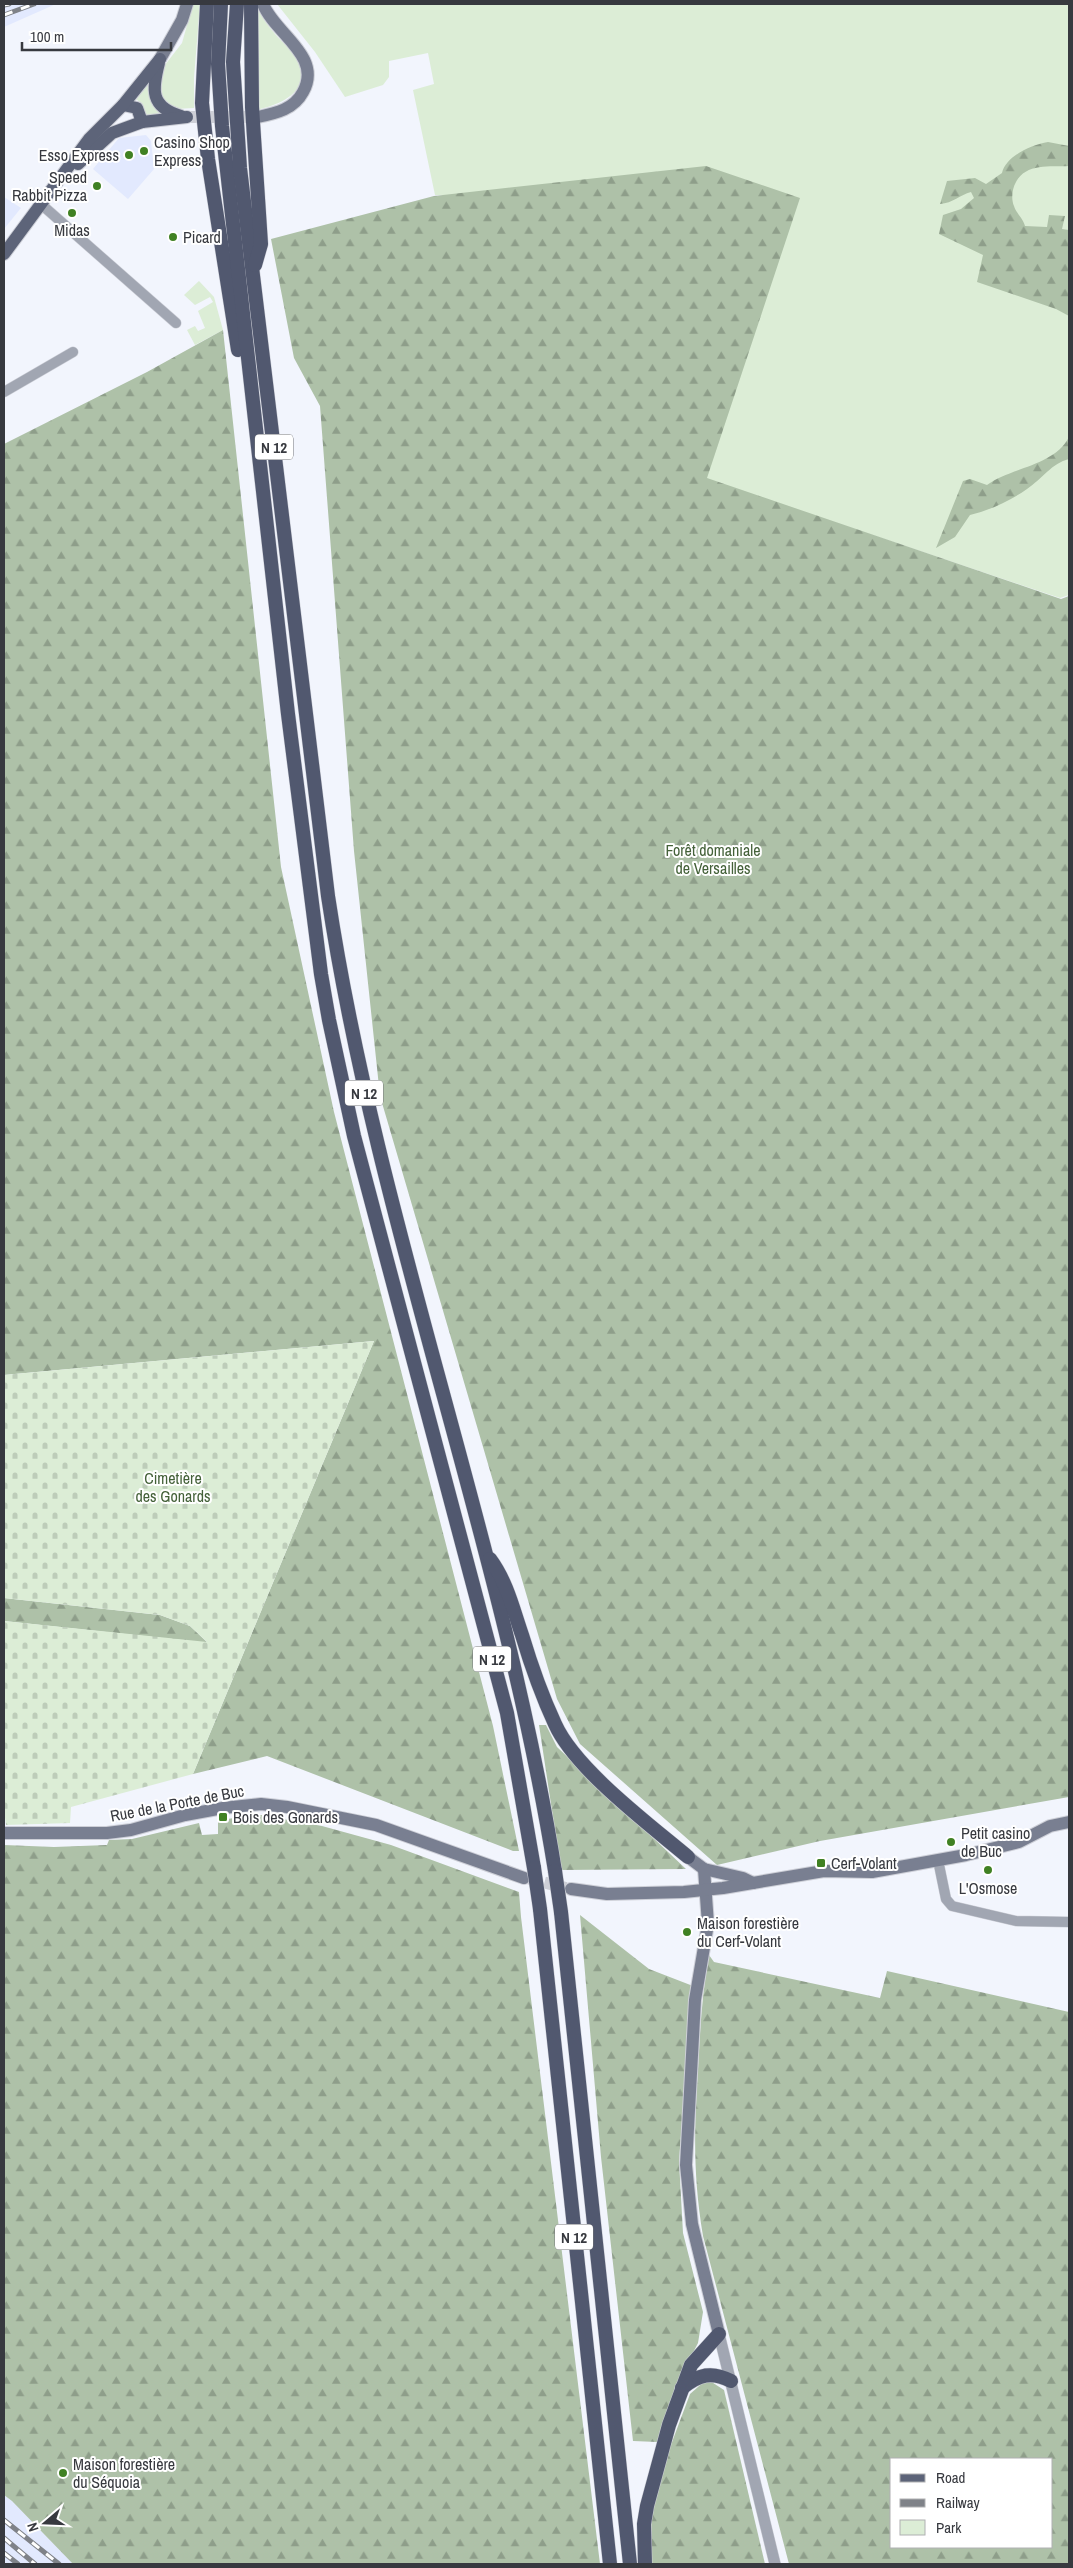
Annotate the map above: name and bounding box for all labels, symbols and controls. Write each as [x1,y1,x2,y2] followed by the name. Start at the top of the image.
[22,20,171,52] scale bar
[30,26,64,47] text: 100 m
[154,131,230,171] place label: Casino Shop Express
[39,144,119,166] place label: Esso Express
[138,145,150,157] marker: Casino Shop Express
[123,149,135,161] marker: Esso Express
[12,166,88,206] place label: Speed Rabbit Pizza
[91,180,103,192] marker: Speed Rabbit Pizza
[66,207,78,219] marker: Midas
[54,219,90,241] place label: Midas
[183,226,221,248] place label: Picard
[167,231,179,243] marker: Picard
[255,434,293,460] road number: N 12
[666,839,760,879] park label: Forêt domaniale de Versailles
[345,1080,383,1106] road number: N 12
[135,1467,211,1507] park label: Cimetière des Gonards
[473,1646,511,1672] road number: N 12
[108,1779,246,1827] street label: Rue de la Porte de Buc
[233,1806,338,1828] place label: Bois des Gonards
[217,1811,229,1823] marker: Bois des Gonards
[961,1822,1030,1862] place label: Petit casino de Buc
[945,1836,957,1848] marker: Petit casino de Buc
[831,1852,897,1874] place label: Cerf-Volant
[815,1857,827,1869] marker: Cerf-Volant
[982,1864,994,1876] marker: L'Osmose
[959,1877,1017,1899] place label: L'Osmose
[697,1912,799,1952] place label: Maison forestière du Cerf-Volant
[681,1926,693,1938] marker: Maison forestière du Cerf-Volant
[555,2224,593,2250] road number: N 12
[73,2453,175,2493] place label: Maison forestière du Séquoia
[890,2458,1053,2548] legend
[57,2467,69,2479] marker: Maison forestière du Séquoia
[936,2467,965,2488] text: Road
[936,2492,981,2513] text: Railway
[20,2498,70,2548] north arrow
[936,2517,962,2538] text: Park
[23,2520,43,2534] text: N

